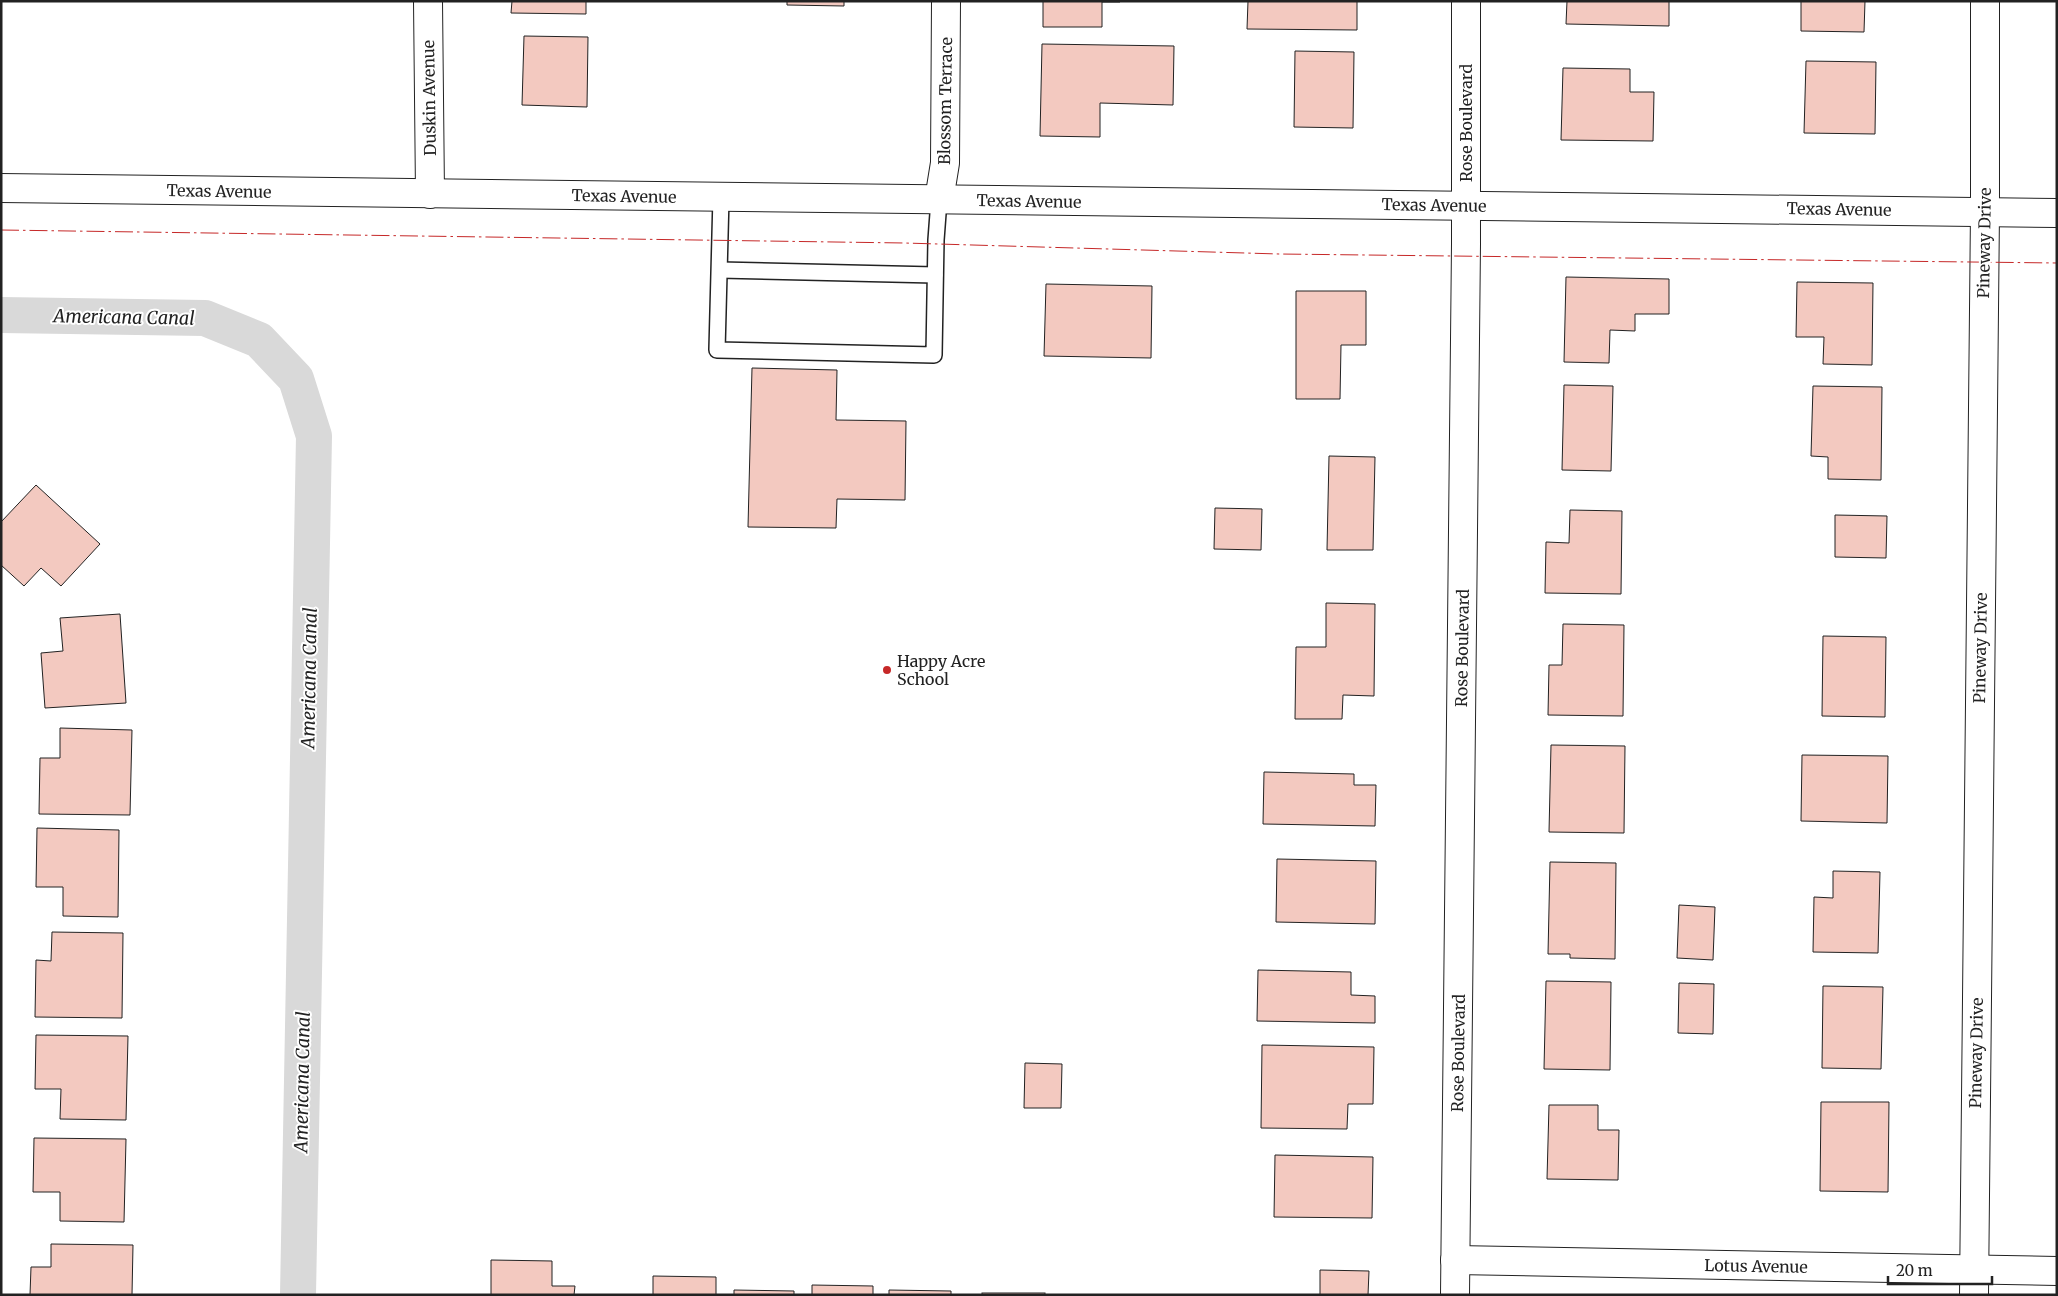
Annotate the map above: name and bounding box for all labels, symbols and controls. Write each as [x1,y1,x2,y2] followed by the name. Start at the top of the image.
[934,37,956,165] street label: Blossom Terrace
[418,40,440,156] street label: Duskin Avenue
[1456,64,1476,182] street label: Rose Boulevard
[166,180,272,202] street label: Texas Avenue
[571,185,677,207] street label: Texas Avenue
[1973,187,1995,299] street label: Pineway Drive
[976,190,1082,212] street label: Texas Avenue
[1381,194,1487,216] street label: Texas Avenue
[1786,198,1892,220] street label: Texas Avenue
[51,304,195,330] water label: Americana Canal
[1451,588,1473,707] street label: Rose Boulevard
[1969,592,1991,704] street label: Pineway Drive
[296,607,322,751] water label: Americana Canal
[897,651,985,689] place label: Happy Acre School
[881,664,893,676] marker: Happy Acre School
[1447,993,1469,1112] street label: Rose Boulevard
[1965,997,1987,1109] street label: Pineway Drive
[289,1011,315,1155] water label: Americana Canal
[1888,1254,1992,1286] scale bar
[1704,1255,1808,1277] street label: Lotus Avenue
[1896,1261,1933,1280] text: 20 m

